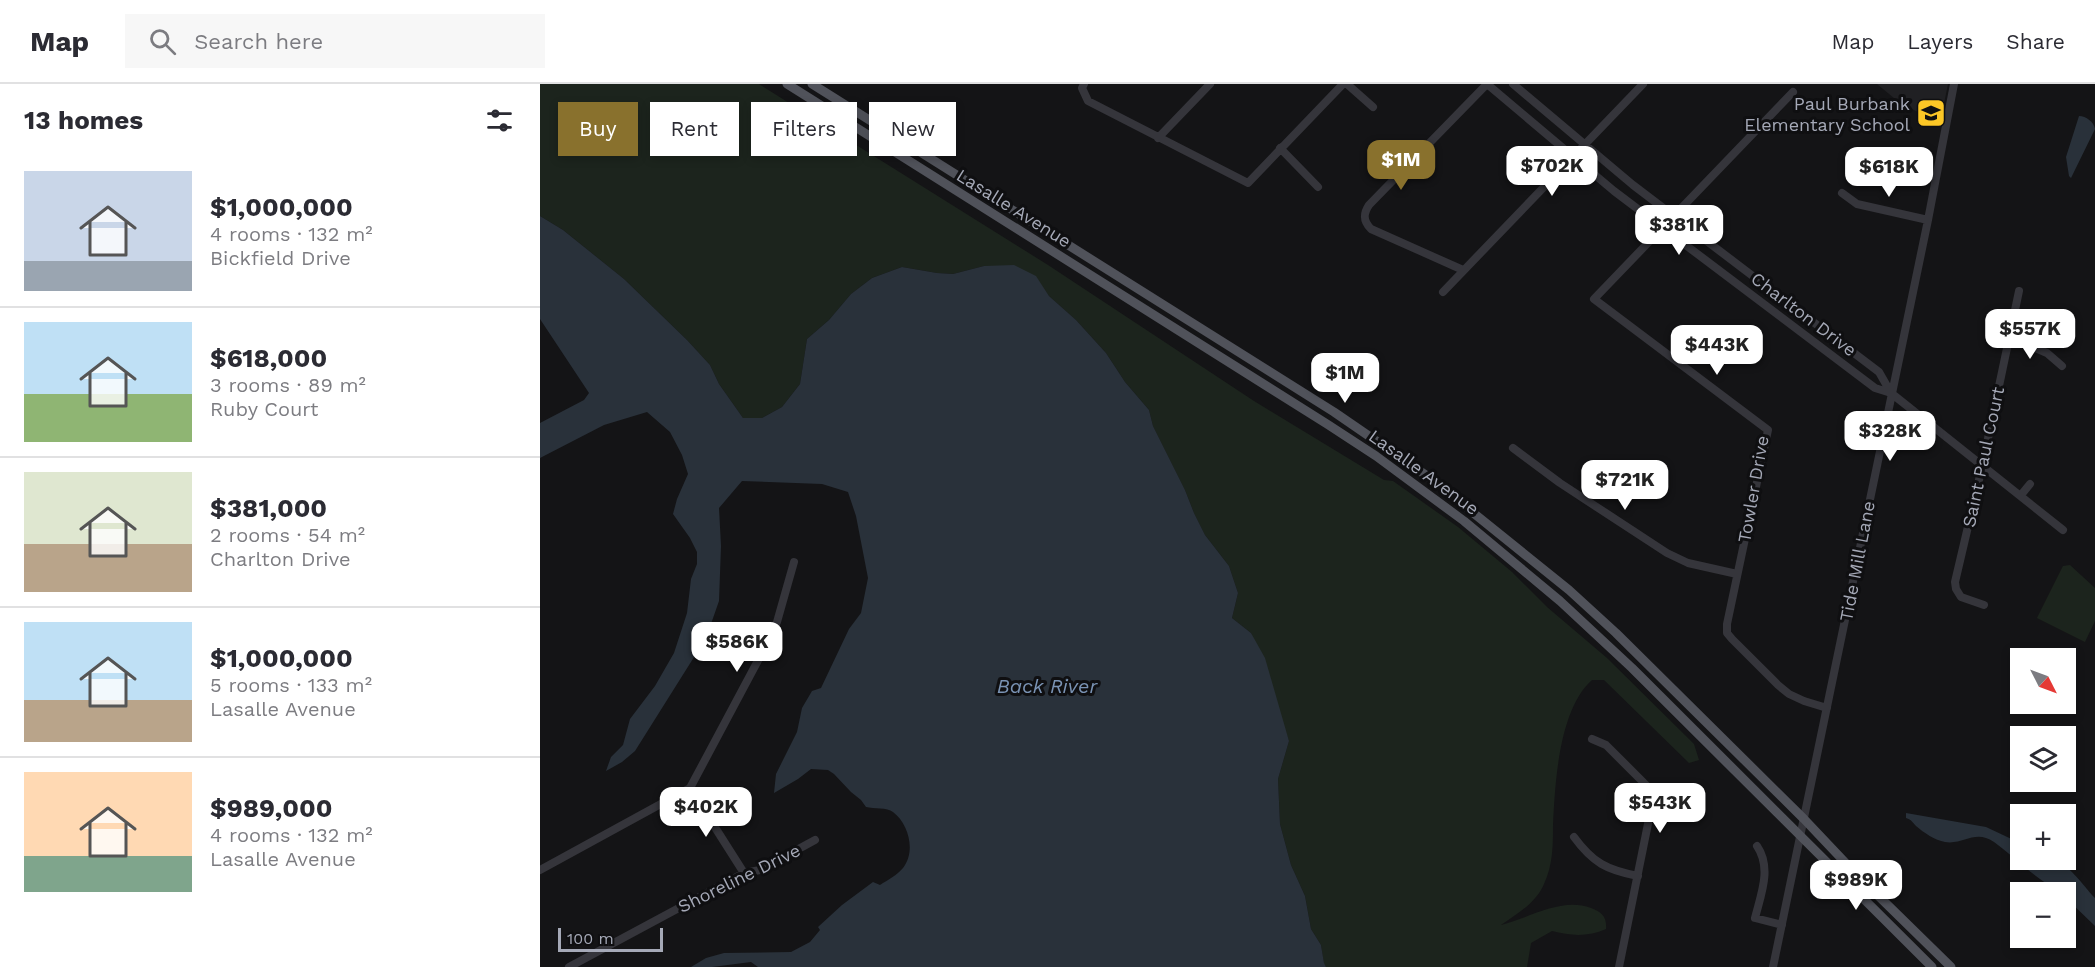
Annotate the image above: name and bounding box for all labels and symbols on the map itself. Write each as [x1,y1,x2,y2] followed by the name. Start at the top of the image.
[1744,93,1910,135] place label: Paul Burbank Elementary School
[1915,97,1947,129] school or university icon: Paul Burbank Elementary School
[1372,140,1430,191] pin: $1M
[1510,146,1594,197] pin: $702K
[1847,147,1931,198] pin: $618K
[953,164,1075,252] street label: Lasalle Avenue
[1637,205,1721,256] pin: $381K
[1747,268,1861,360] street label: Charlton Drive
[1988,309,2072,360] pin: $557K
[1675,325,1759,376] pin: $443K
[1316,353,1374,404] pin: $1M
[1958,384,2008,529] street label: Saint Paul Court
[1848,411,1932,462] pin: $328K
[1365,425,1483,519] street label: Lasalle Avenue
[1733,434,1773,544] street label: Towler Drive
[1583,460,1667,511] pin: $721K
[1835,499,1879,623] street label: Tide Mill Lane
[695,622,779,673] pin: $586K
[2010,648,2076,714] north arrow
[997,674,1098,698] water label: Back River
[1618,783,1702,834] pin: $543K
[664,787,748,838] pin: $402K
[674,839,804,917] street label: Shoreline Drive
[1814,860,1898,911] pin: $989K
[558,925,663,952] scale bar

